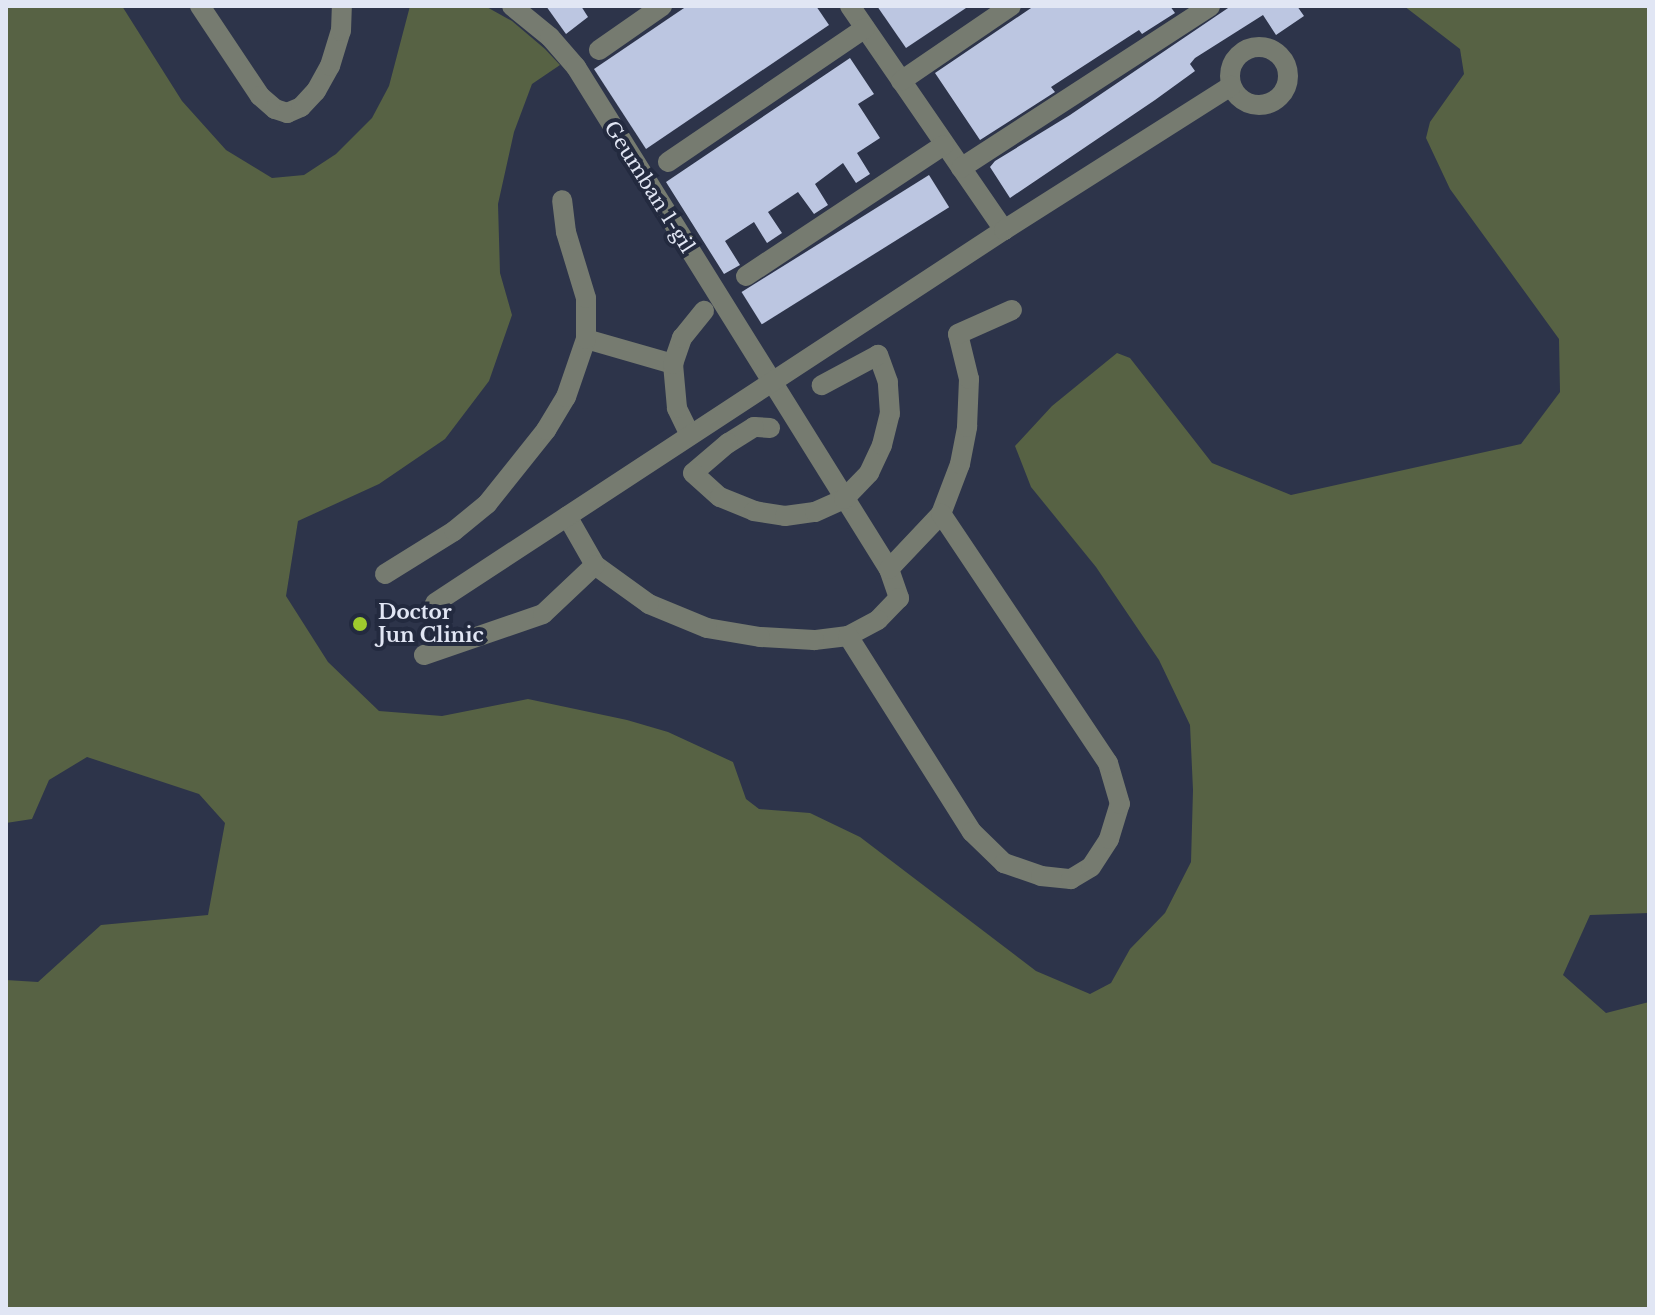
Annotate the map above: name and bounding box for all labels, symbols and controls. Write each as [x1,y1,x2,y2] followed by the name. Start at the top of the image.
[599,117,699,257] street label: Geumban 1-gil
[378,600,484,647] place label: Doctor Jun Clinic
[349,613,371,635] marker: Doctor Jun Clinic

